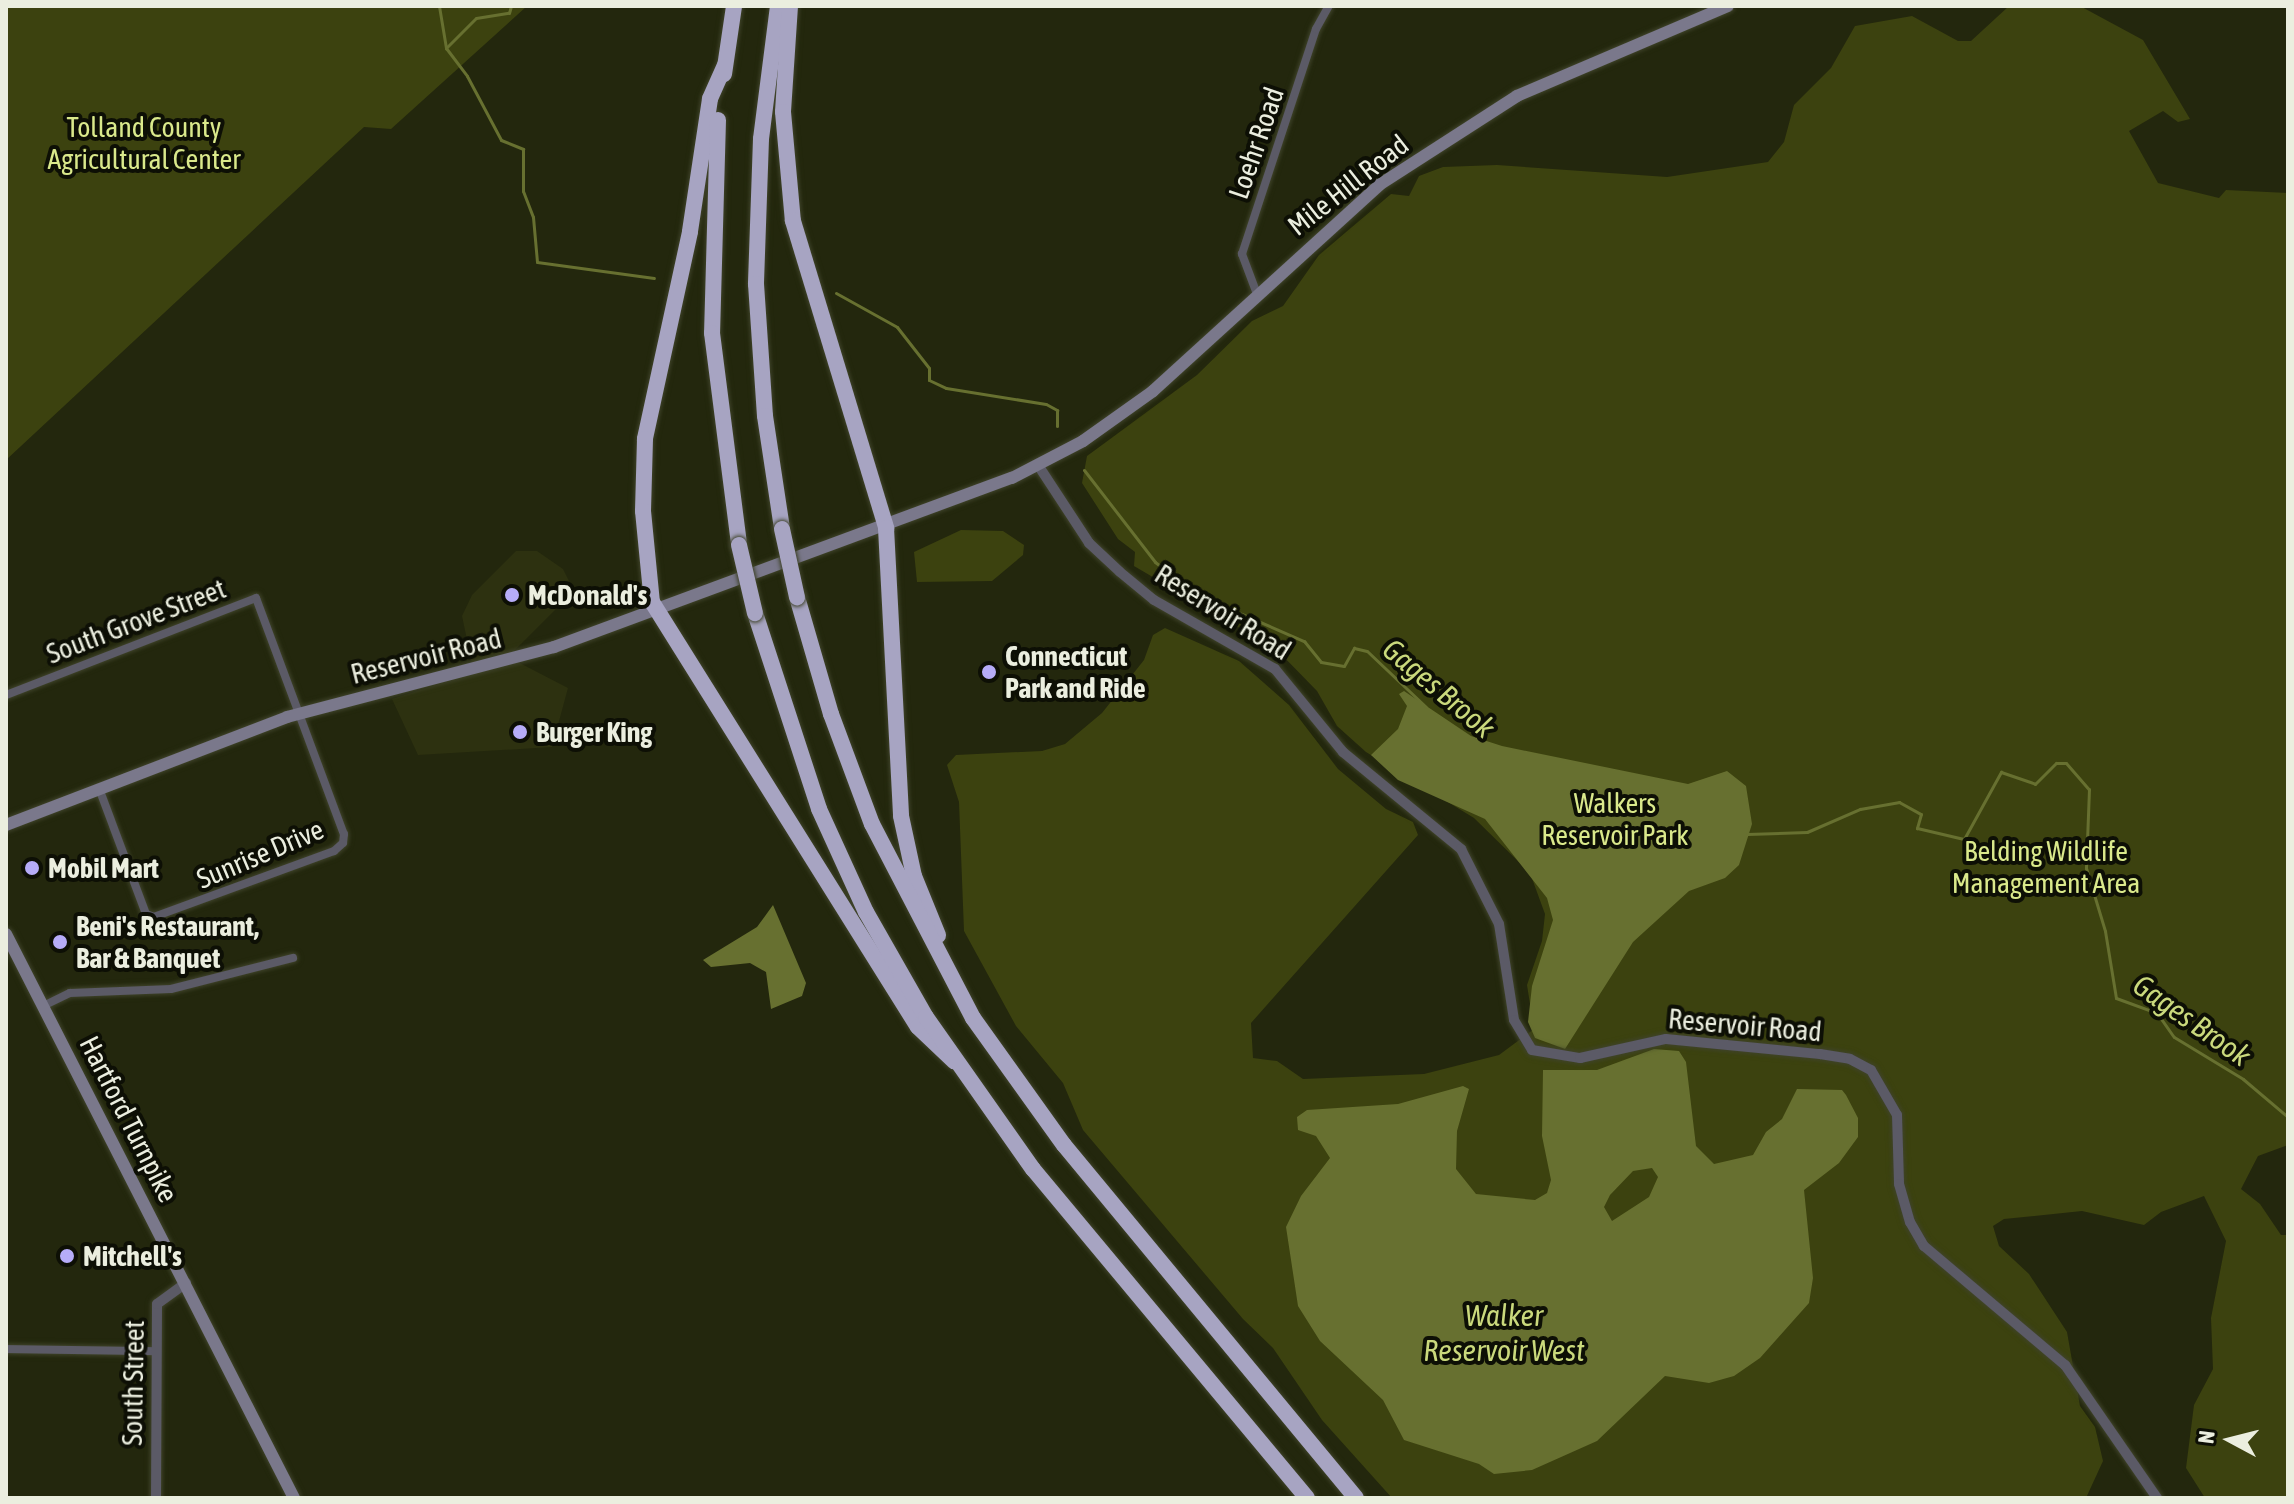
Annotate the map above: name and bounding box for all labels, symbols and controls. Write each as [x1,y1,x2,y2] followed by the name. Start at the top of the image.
[1221,83,1291,203] street label: Loehr Road
[48,110,240,176] park label: Tolland County Agricultural Center
[1281,128,1415,242] street label: Mile Hill Road
[1149,557,1297,667] street label: Reservoir Road
[42,571,230,671] street label: South Grove Street
[528,578,647,612] place label: McDonald's
[503,586,521,604] marker: McDonald's
[347,621,505,691] street label: Reservoir Road
[1376,631,1502,745] water label: Gages Brook
[1005,639,1146,705] place label: Connecticut Park and Ride
[980,663,998,681] marker: Connecticut Park and Ride
[536,715,652,749] place label: Burger King
[511,723,529,741] marker: Burger King
[1541,786,1689,852] park label: Walkers Reservoir Park
[192,812,328,896] street label: Sunrise Drive
[1952,834,2140,900] park label: Belding Wildlife Management Area
[48,851,159,885] place label: Mobil Mart
[23,859,41,877] marker: Mobil Mart
[76,909,259,975] place label: Beni's Restaurant, Bar & Banquet
[51,933,69,951] marker: Beni's Restaurant, Bar & Banquet
[2126,966,2258,1074] water label: Gages Brook
[1667,1002,1823,1048] street label: Reservoir Road
[73,1030,185,1208] street label: Hartford Turnpike
[83,1239,182,1273] place label: Mitchell's
[58,1247,76,1265] marker: Mitchell's
[1423,1297,1585,1368] water label: Walker Reservoir West
[115,1320,151,1446] street label: South Street
[2190,1400,2270,1480] north arrow
[2192,1429,2220,1445] text: N

